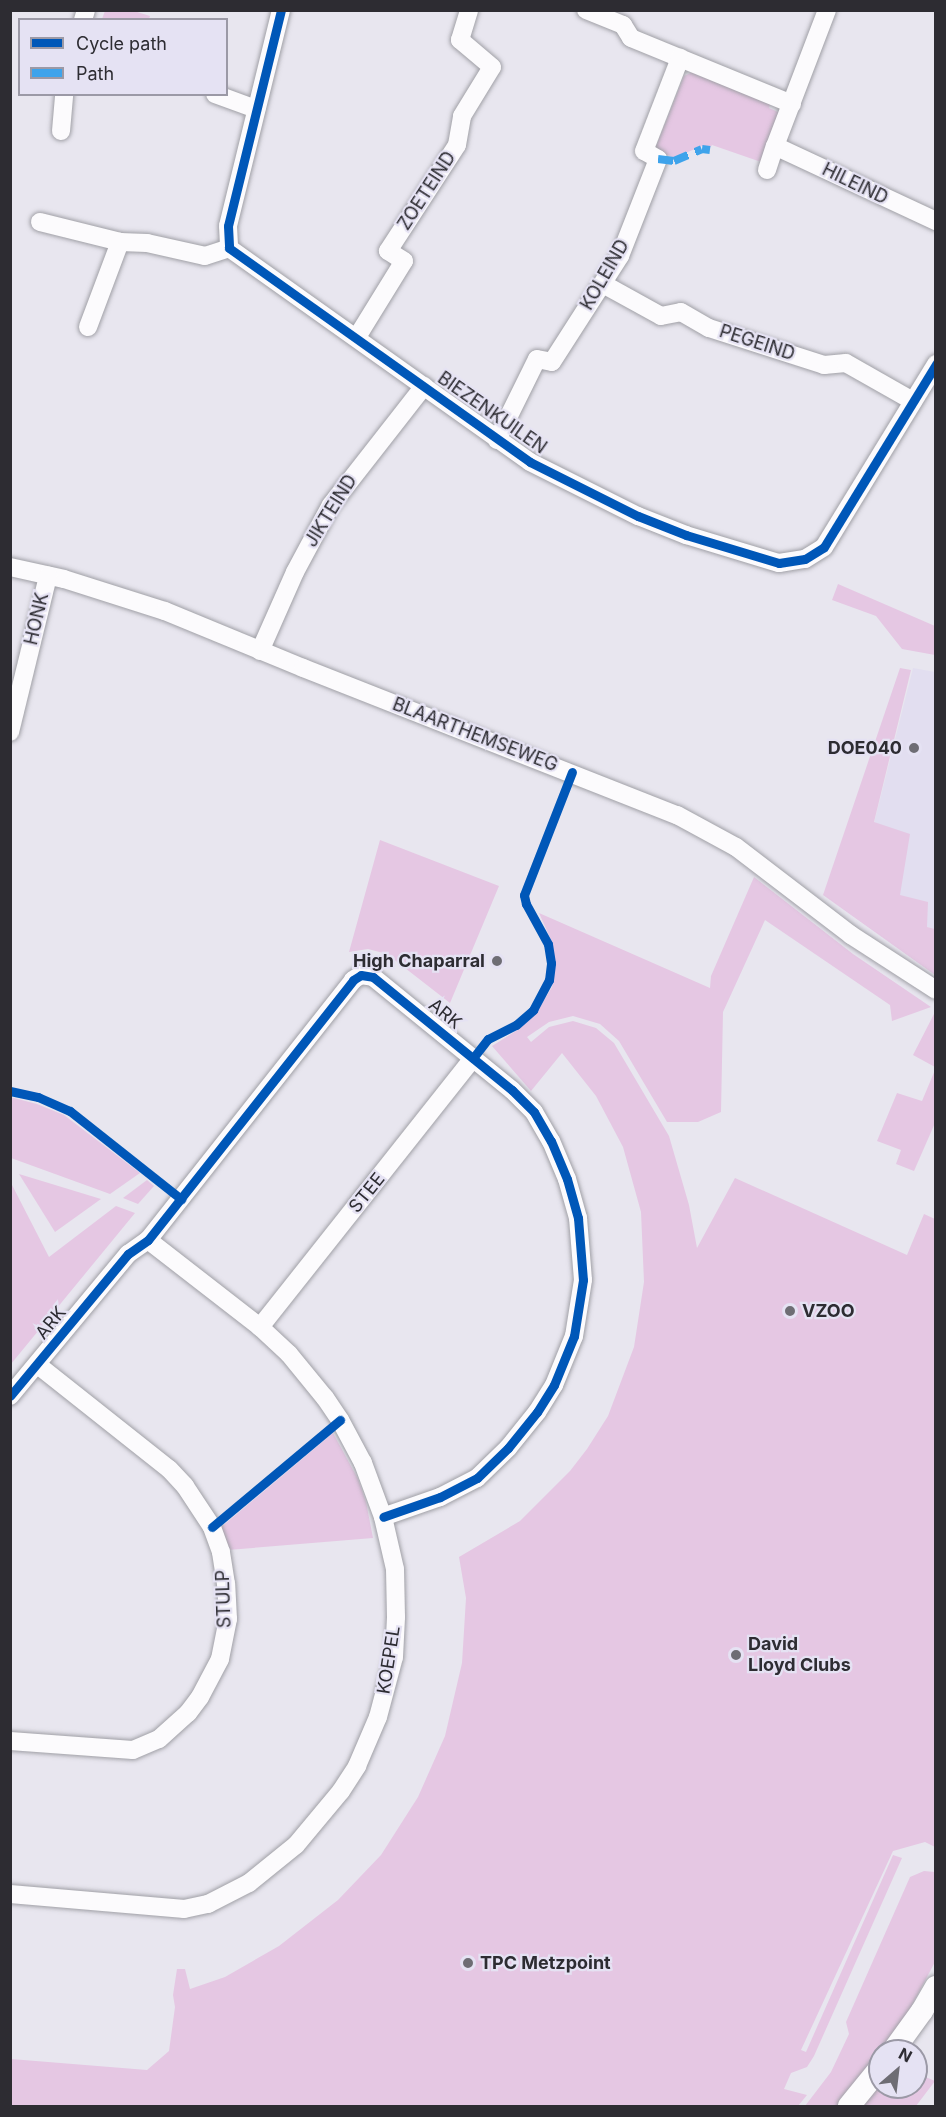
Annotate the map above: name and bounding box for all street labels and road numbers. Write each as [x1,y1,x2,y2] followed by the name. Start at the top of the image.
[394,148,460,234] street label: ZOETEIND
[819,159,891,209] street label: HILEIND
[576,236,634,314] street label: KOLEIND
[717,321,797,365] street label: PEGEIND
[433,367,551,459] street label: BIEZENKUILEN
[300,471,362,551] street label: JIKTEIND
[21,591,53,647] street label: HONK
[389,694,561,776] street label: BLAARTHEMSEWEG
[424,994,466,1034] street label: ARK
[345,1169,389,1217] street label: STEE
[31,1302,71,1344] street label: ARK
[212,1570,236,1628] street label: STULP
[373,1624,405,1696] street label: KOEPEL

